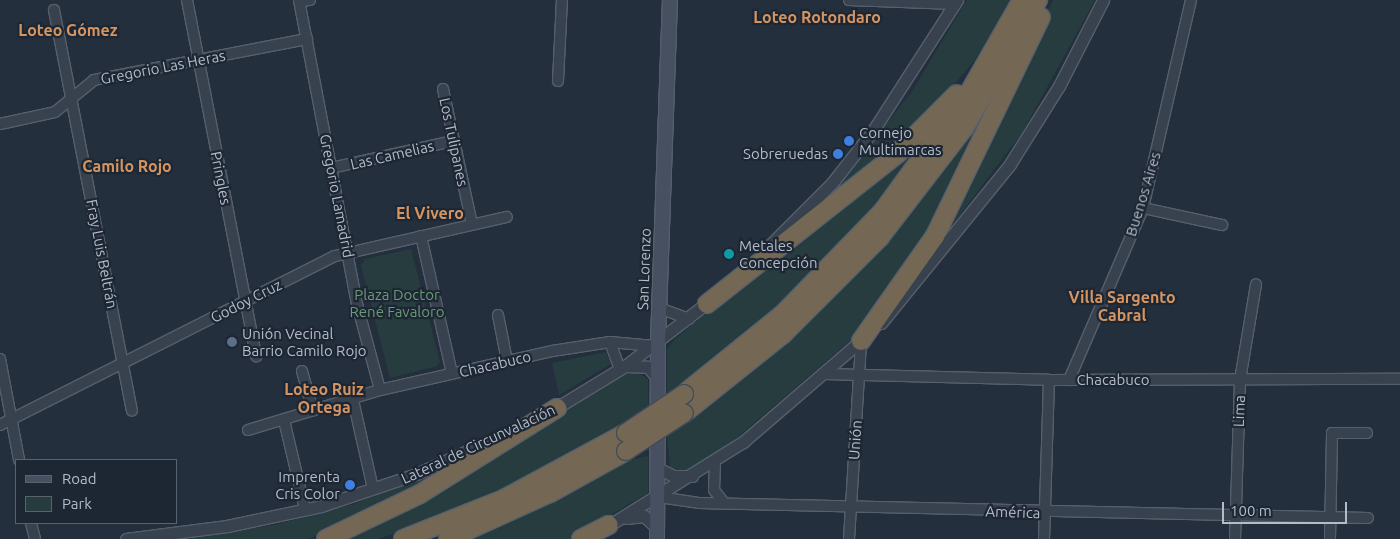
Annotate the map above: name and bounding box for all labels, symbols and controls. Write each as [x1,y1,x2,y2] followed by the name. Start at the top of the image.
[753,7,881,27] district label: Loteo Rotondaro
[18,20,118,40] district label: Loteo Gómez
[99,46,227,88] street label: Gregorio Las Heras
[436,96,472,188] street label: Los Tulipanes
[859,123,942,158] place label: Cornejo Multimarcas
[316,133,358,259] street label: Gregorio Lamadrid
[843,135,855,147] marker: Cornejo Multimarcas
[348,137,436,173] street label: Las Camelias
[743,145,828,163] place label: Sobreruedas
[832,148,844,160] marker: Sobreruedas
[207,150,235,206] street label: Pringles
[1122,150,1164,238] street label: Buenos Aires
[82,156,172,176] district label: Camilo Rojo
[83,198,121,310] street label: Fray Luis Beltrán
[396,203,464,223] district label: El Vivero
[634,228,654,310] street label: San Lorenzo
[739,236,817,271] place label: Metales Concepción
[723,248,735,260] marker: Metales Concepción
[207,275,285,327] street label: Godoy Cruz
[349,285,445,320] park label: Plaza Doctor René Favaloro
[1068,287,1176,325] district label: Villa Sargento Cabral
[242,324,367,359] place label: Unión Vecinal Barrio Camilo Rojo
[226,336,238,348] marker: Unión Vecinal Barrio Camilo Rojo
[457,347,533,381] street label: Chacabuco
[1076,371,1150,389] street label: Chacabuco
[284,379,364,417] district label: Loteo Ruiz Ortega
[1229,395,1249,427] street label: Lima
[398,400,558,488] street label: Lateral de Circunvalación
[845,420,865,460] street label: Unión
[15,459,178,524] legend
[275,467,340,502] place label: Imprenta Cris Color
[62,470,97,487] text: Road
[344,479,356,491] marker: Imprenta Cris Color
[1225,492,1350,524] scale bar
[62,495,92,512] text: Park
[985,502,1041,522] street label: América
[1230,502,1272,519] text: 100 m

